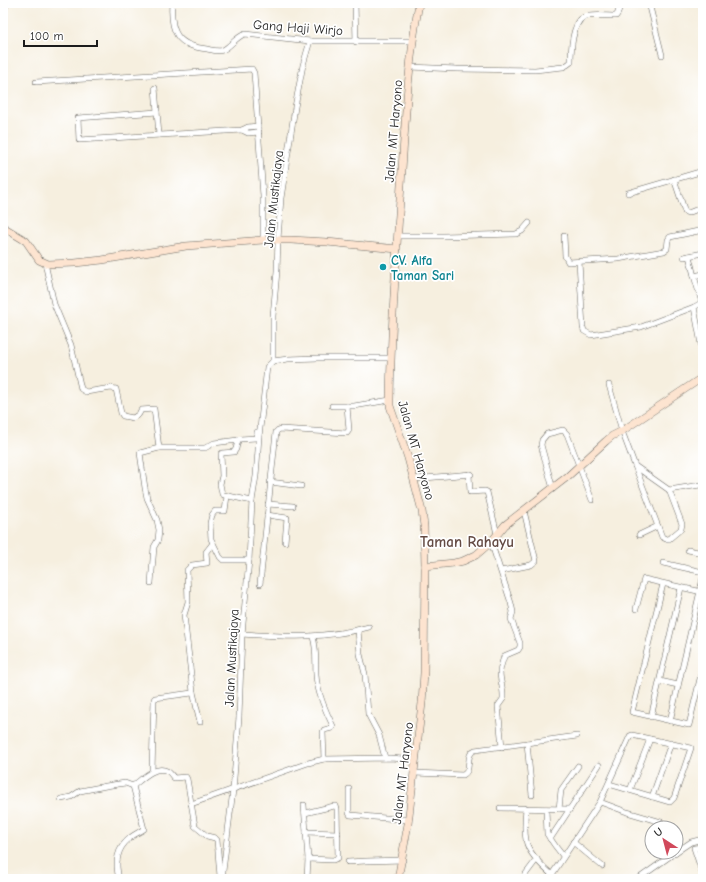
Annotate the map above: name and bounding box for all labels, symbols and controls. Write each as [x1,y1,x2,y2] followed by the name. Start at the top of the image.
[252,17,344,38] street label: Gang Haji Wirjo
[24,22,97,48] scale bar
[30,29,63,43] text: 100 m
[382,79,405,183] street label: Jalan MT Haryono
[261,149,286,249] street label: Jalan Mustikajaya
[391,253,454,283] place label: CV. Alfa Taman Sari
[378,262,388,272] marker: CV. Alfa Taman Sari
[395,399,438,502] street label: Jalan MT Haryono
[420,533,514,551] district label: Taman Rahayu
[221,609,242,707] street label: Jalan Mustikajaya
[389,721,416,825] street label: Jalan MT Haryono
[644,820,684,860] north arrow
[652,825,665,840] text: U

